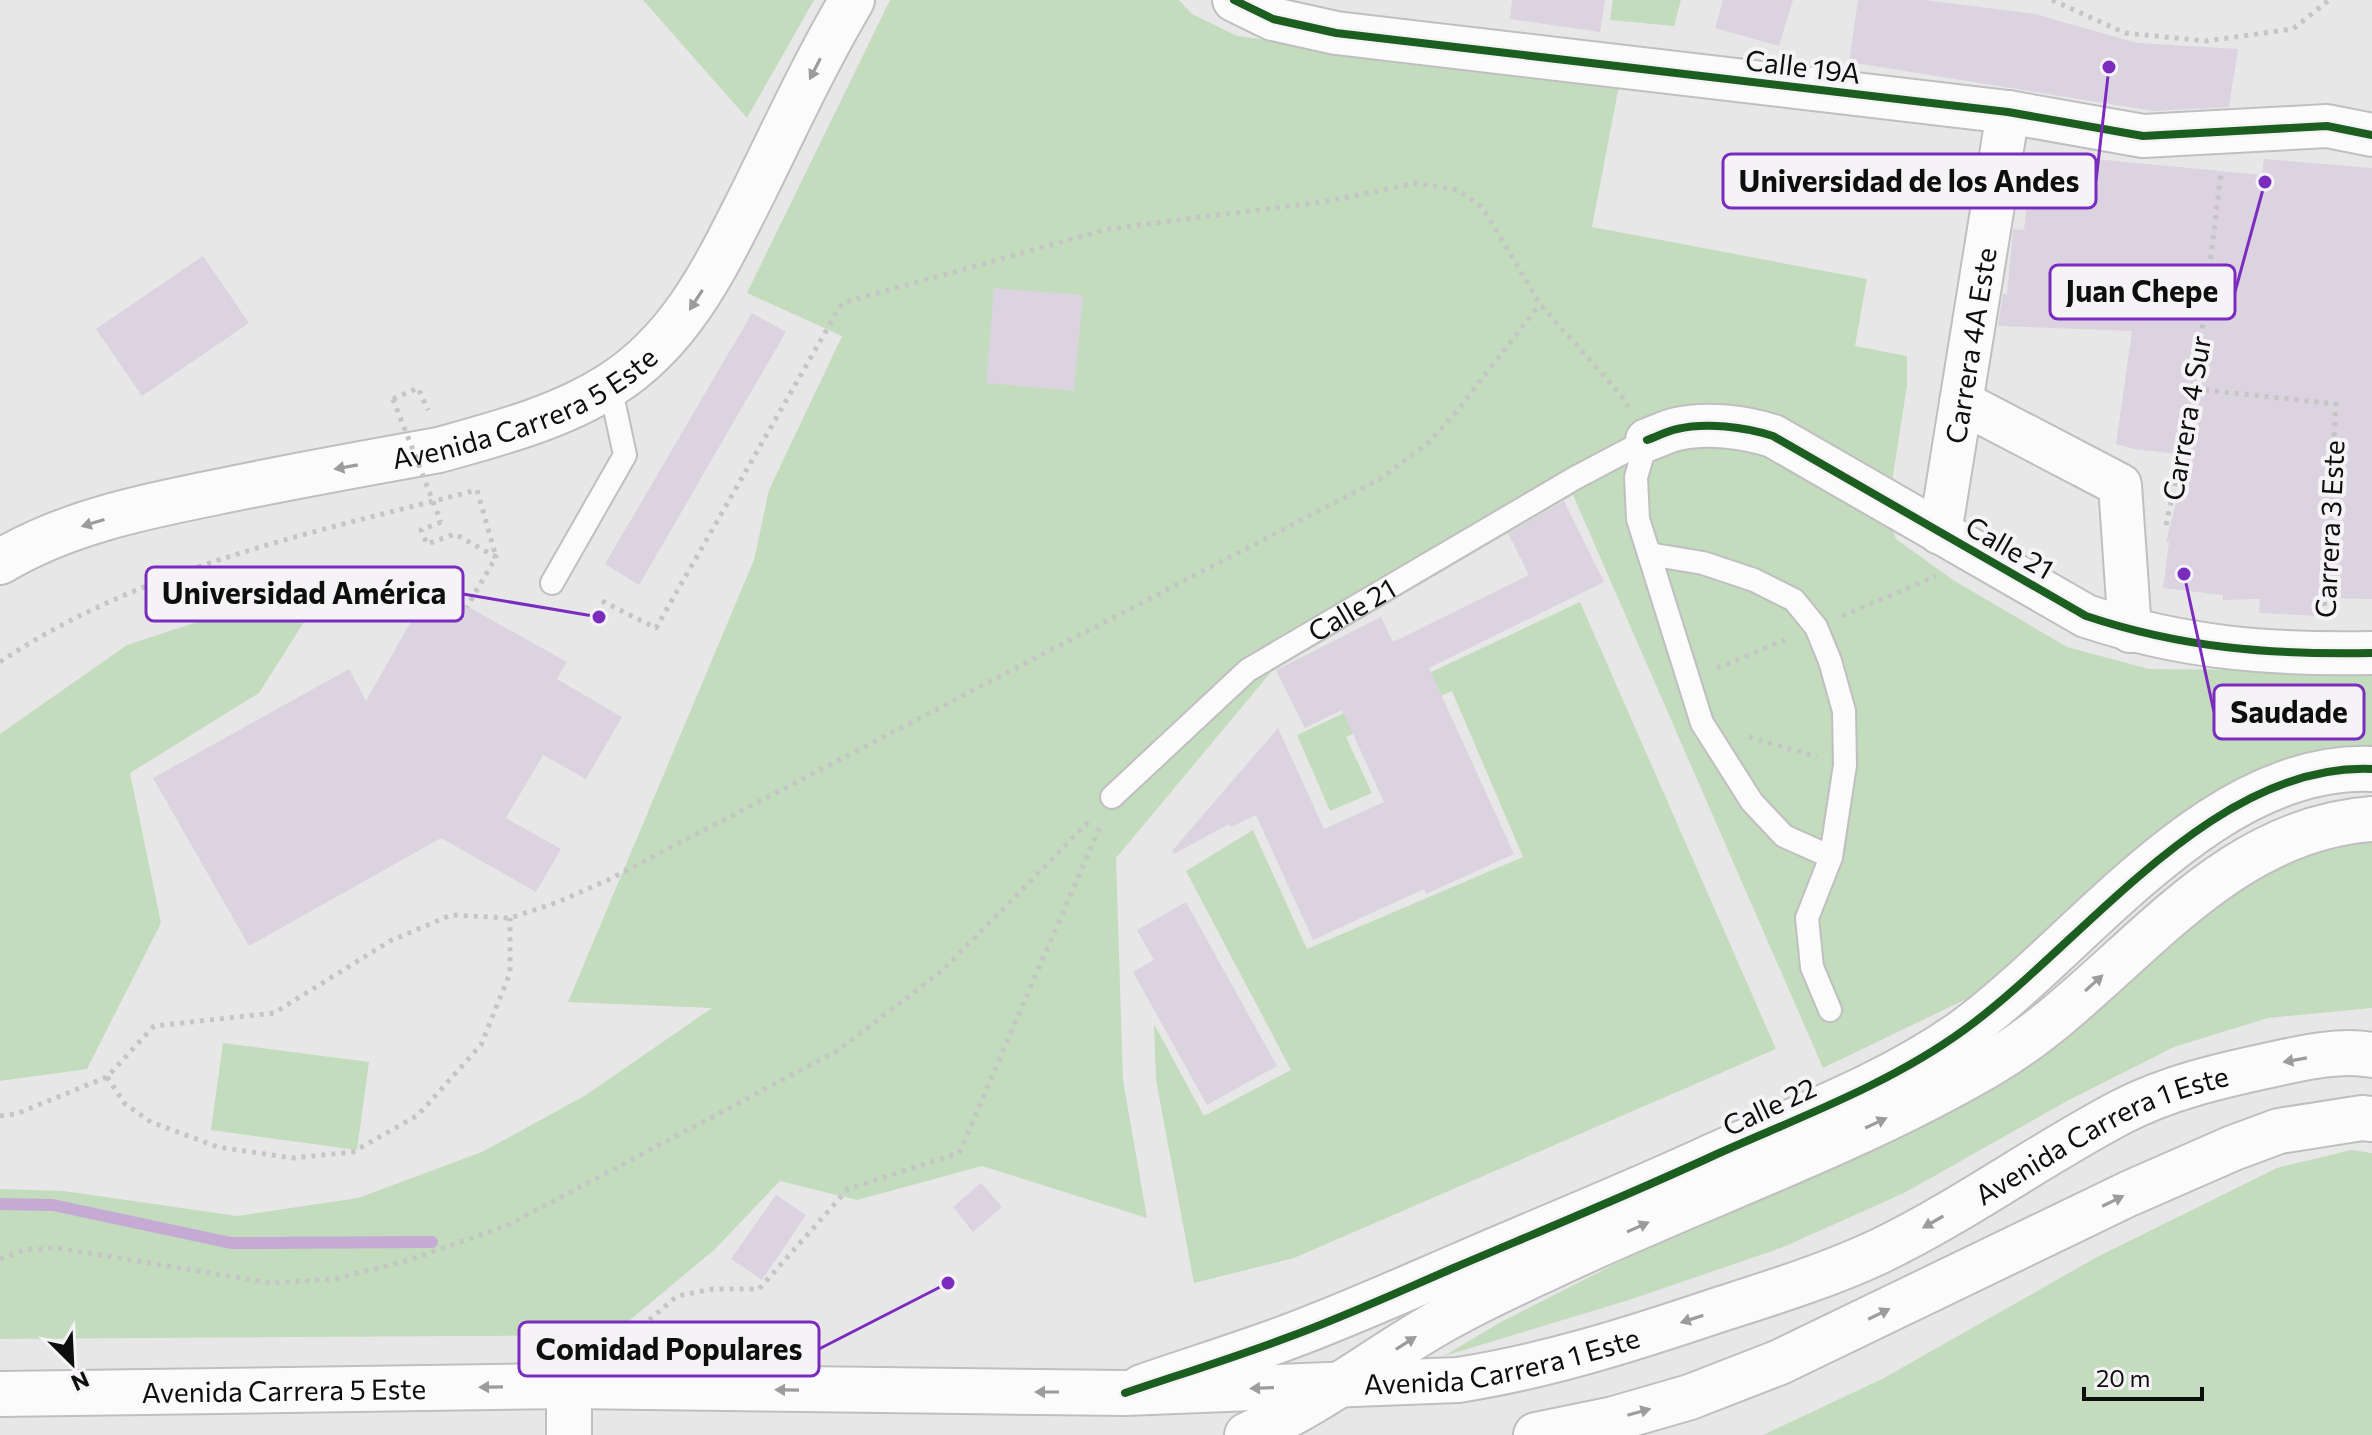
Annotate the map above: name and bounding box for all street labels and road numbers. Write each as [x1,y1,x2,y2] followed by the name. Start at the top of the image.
[1743,42,1863,90] street label: Calle 19A
[1938,245,2003,446] street label: Carrera 4A Este
[2155,333,2217,503] street label: Carrera 4 Sur
[389,340,664,475] street label: Avenida Carrera 5 Este
[2307,439,2351,619] street label: Carrera 3 Este
[1960,508,2060,586] street label: Calle 21
[1302,570,1401,648] street label: Calle 21
[1968,1058,2232,1212] street label: Avenida Carrera 1 Este
[1717,1070,1821,1142] street label: Calle 22
[1363,1320,1643,1401] street label: Avenida Carrera 1 Este
[141,1371,426,1409] street label: Avenida Carrera 5 Este

